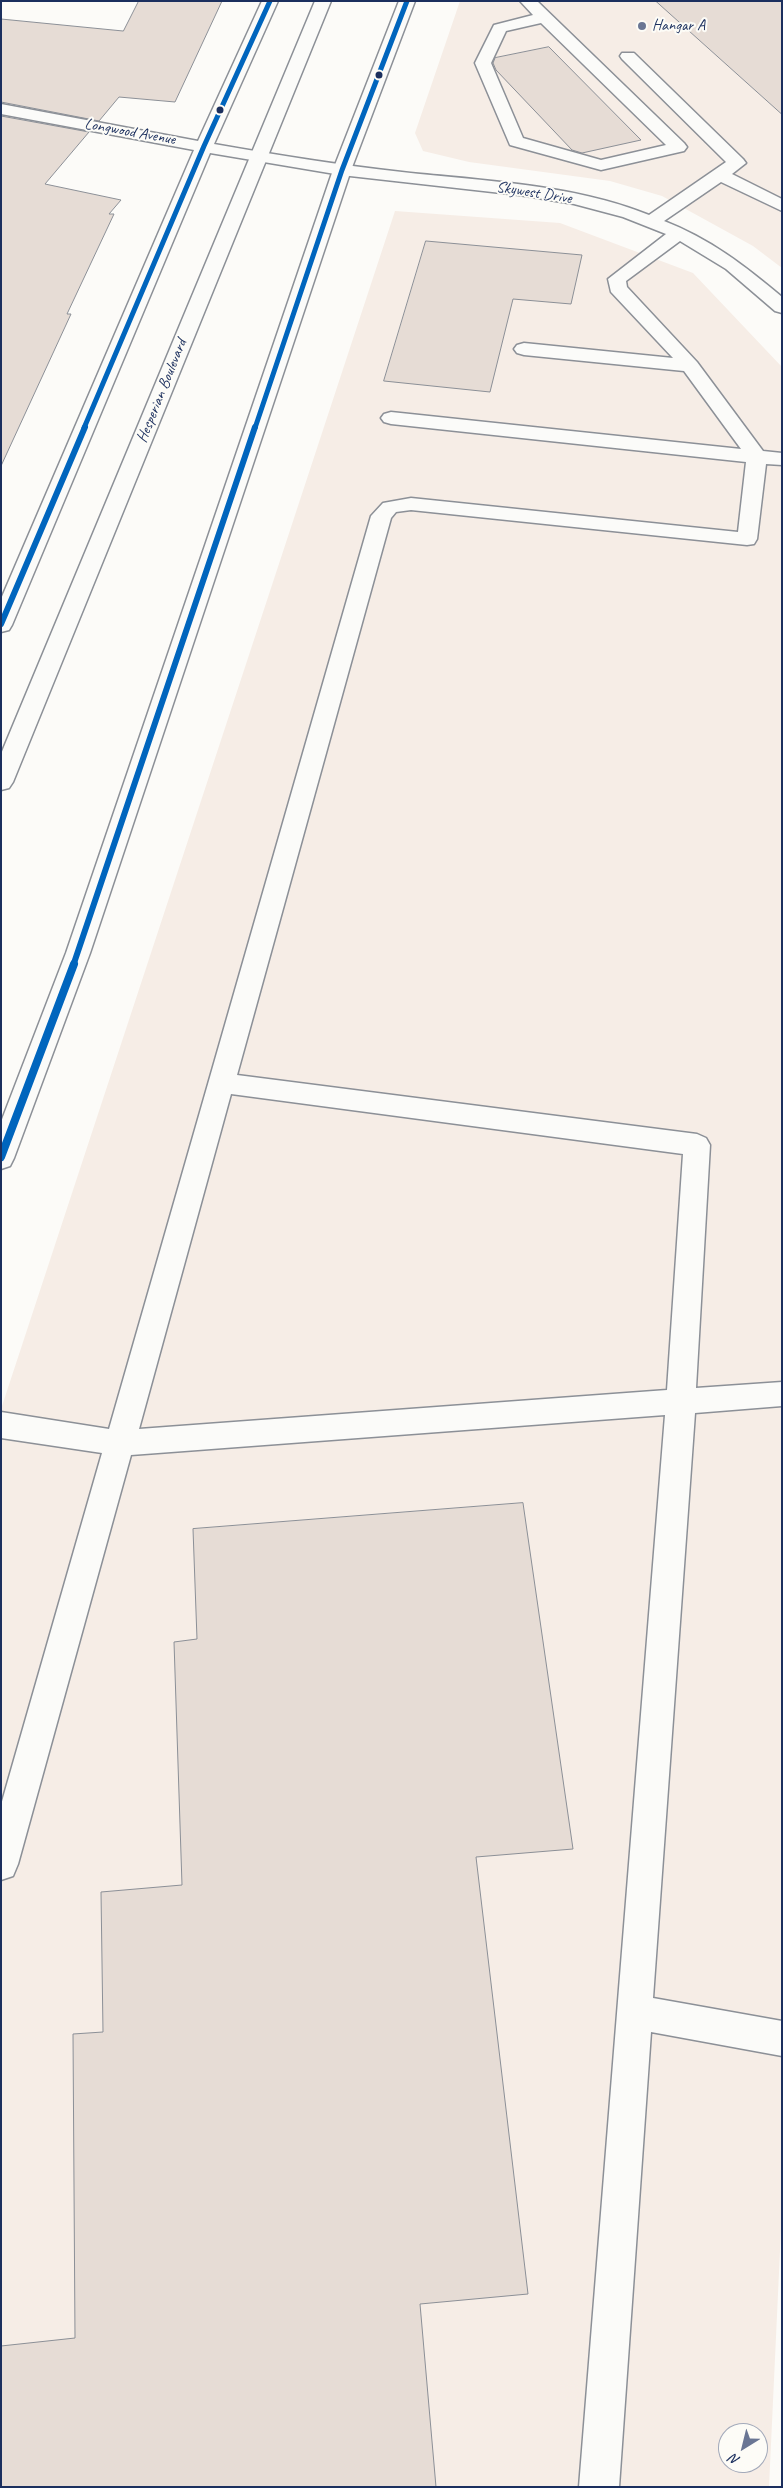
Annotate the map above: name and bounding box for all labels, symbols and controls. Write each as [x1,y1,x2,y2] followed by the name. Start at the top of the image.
[652,16,705,36] place label: Hangar A
[636,20,648,32] marker: Hangar A
[374,70,384,80] unlabelled marker
[215,105,225,115] unlabelled marker
[83,115,177,149] street label: Longwood Avenue
[495,178,573,208] street label: Skywest Drive
[133,336,191,446] street label: Hesperian Boulevard
[718,2423,768,2473] north arrow
[726,2450,743,2469] text: N

